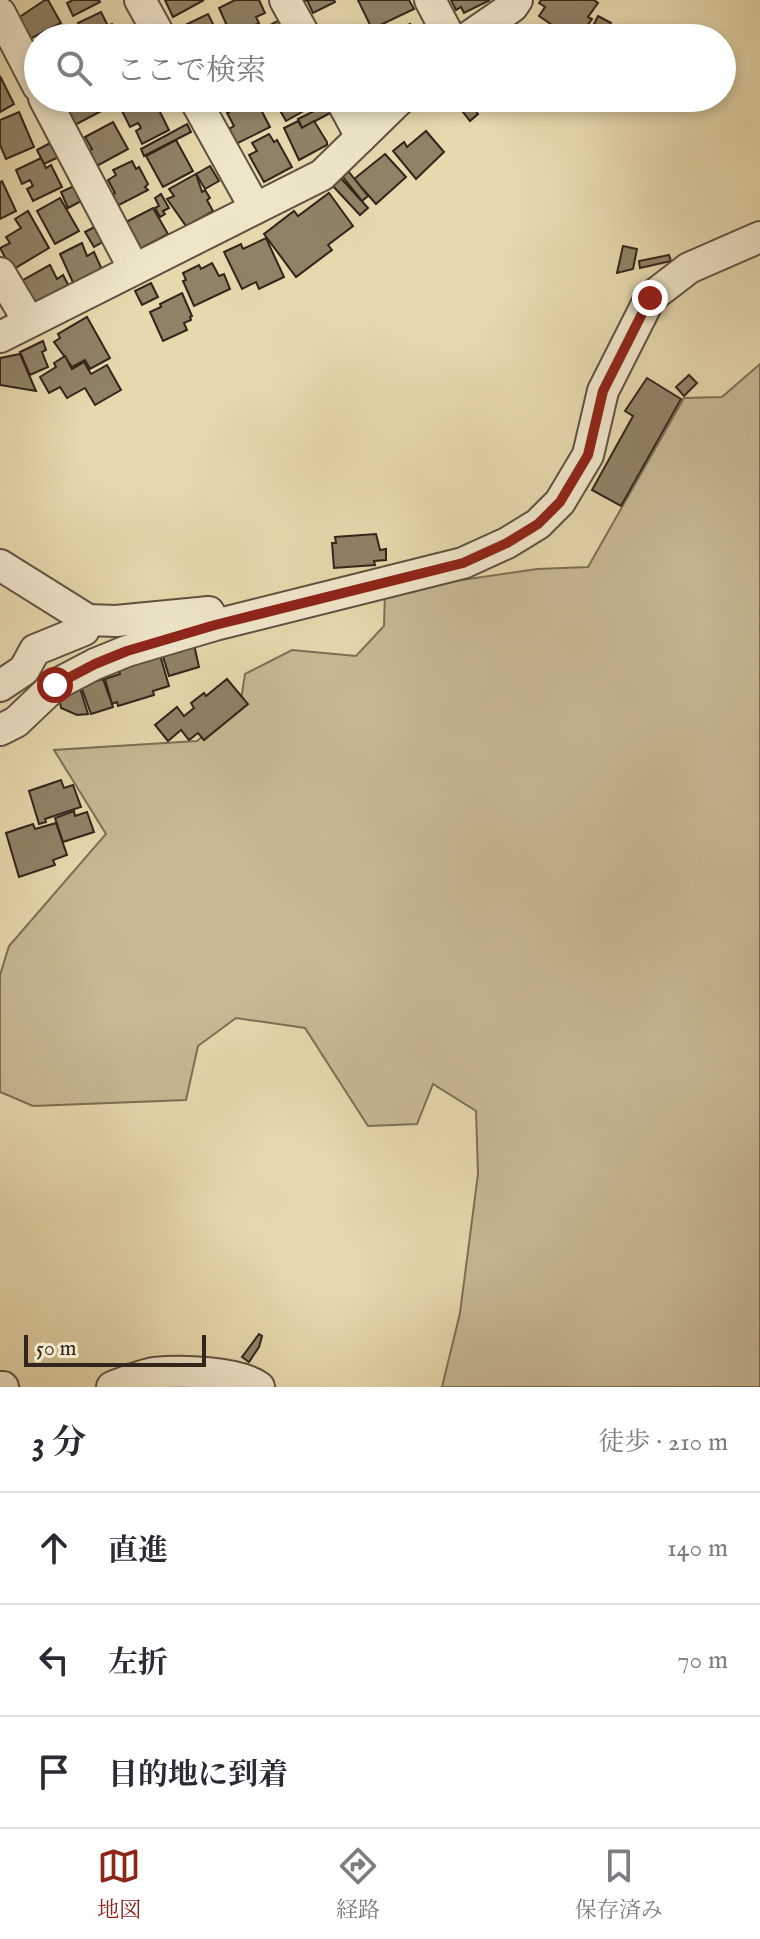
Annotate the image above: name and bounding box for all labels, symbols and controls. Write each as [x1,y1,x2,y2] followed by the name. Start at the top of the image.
[24,24,736,112] search box
[52,46,96,90] icon: search
[116,53,266,91] text: ここで検索
[632,280,668,316] route end
[37,667,73,703] route start
[24,1331,206,1367] scale bar
[36,1335,77,1363] text: 50 m
[32,1422,86,1465] text: 3 分
[599,1426,728,1459] text: 徒歩 · 210 m
[32,1526,76,1570] icon: ahead
[667,1532,728,1565] text: 140 m
[108,1533,168,1571] text: 直進
[32,1638,76,1682] icon: left
[677,1644,728,1677] text: 70 m
[108,1645,168,1683] text: 左折
[32,1750,76,1794] icon: arrive
[108,1757,288,1795] text: 目的地に到着
[97,1844,141,1925] tab: 地図
[336,1844,380,1925] tab: 経路
[575,1844,663,1925] tab: 保存済み

